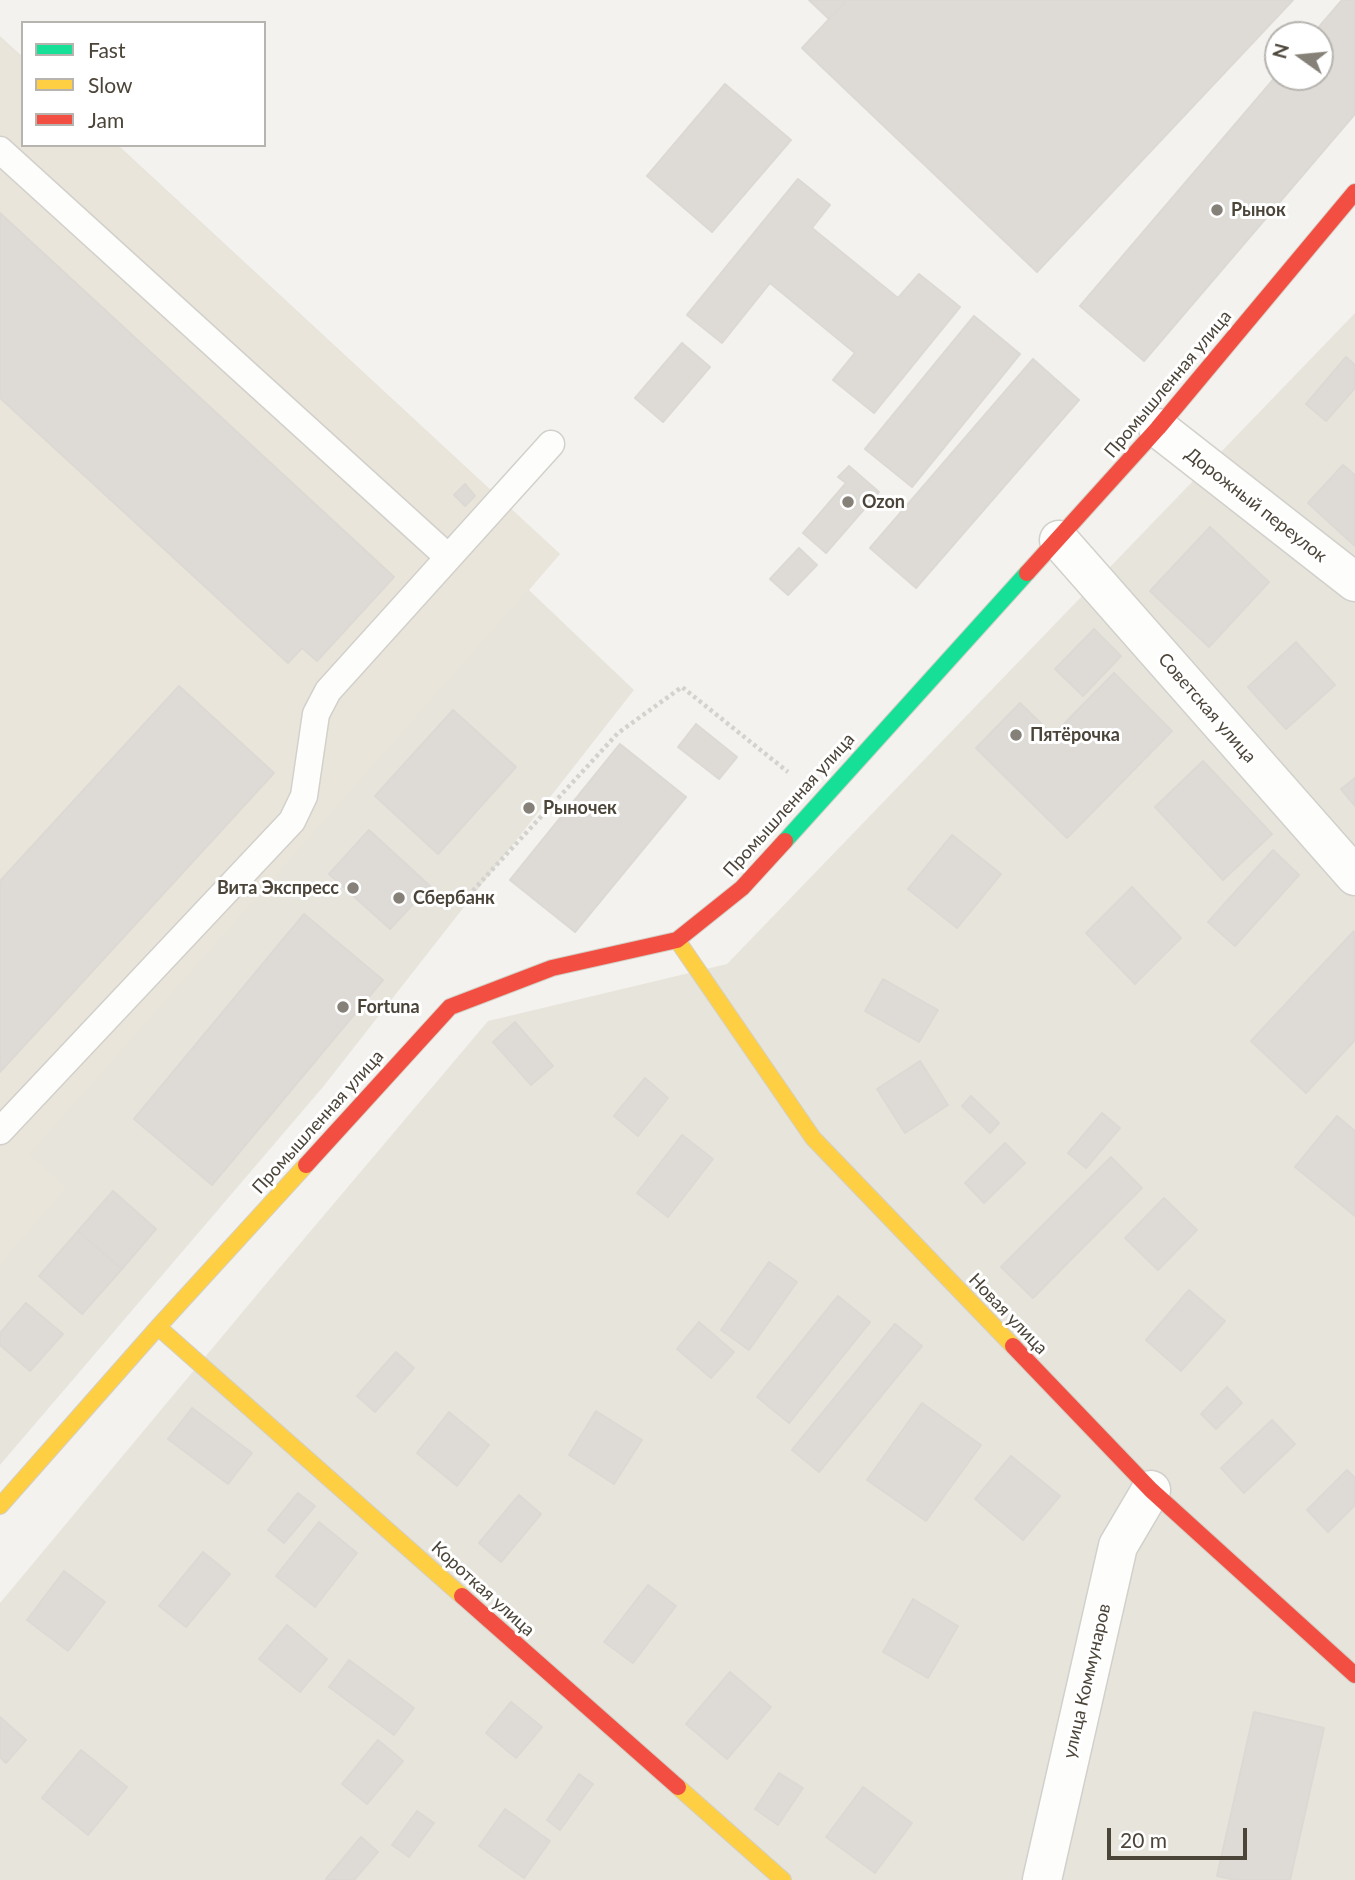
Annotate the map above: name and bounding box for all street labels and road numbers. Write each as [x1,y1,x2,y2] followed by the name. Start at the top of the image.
[1100,306,1236,462] street label: Промышленная улица
[1181,443,1331,567] street label: Дорожный переулок
[1153,649,1261,767] street label: Советская улица
[719,729,859,881] street label: Промышленная улица
[248,1046,388,1198] street label: Промышленная улица
[964,1269,1052,1359] street label: Новая улица
[427,1537,539,1641] street label: Короткая улица
[1059,1601,1115,1761] street label: улица Коммунаров

